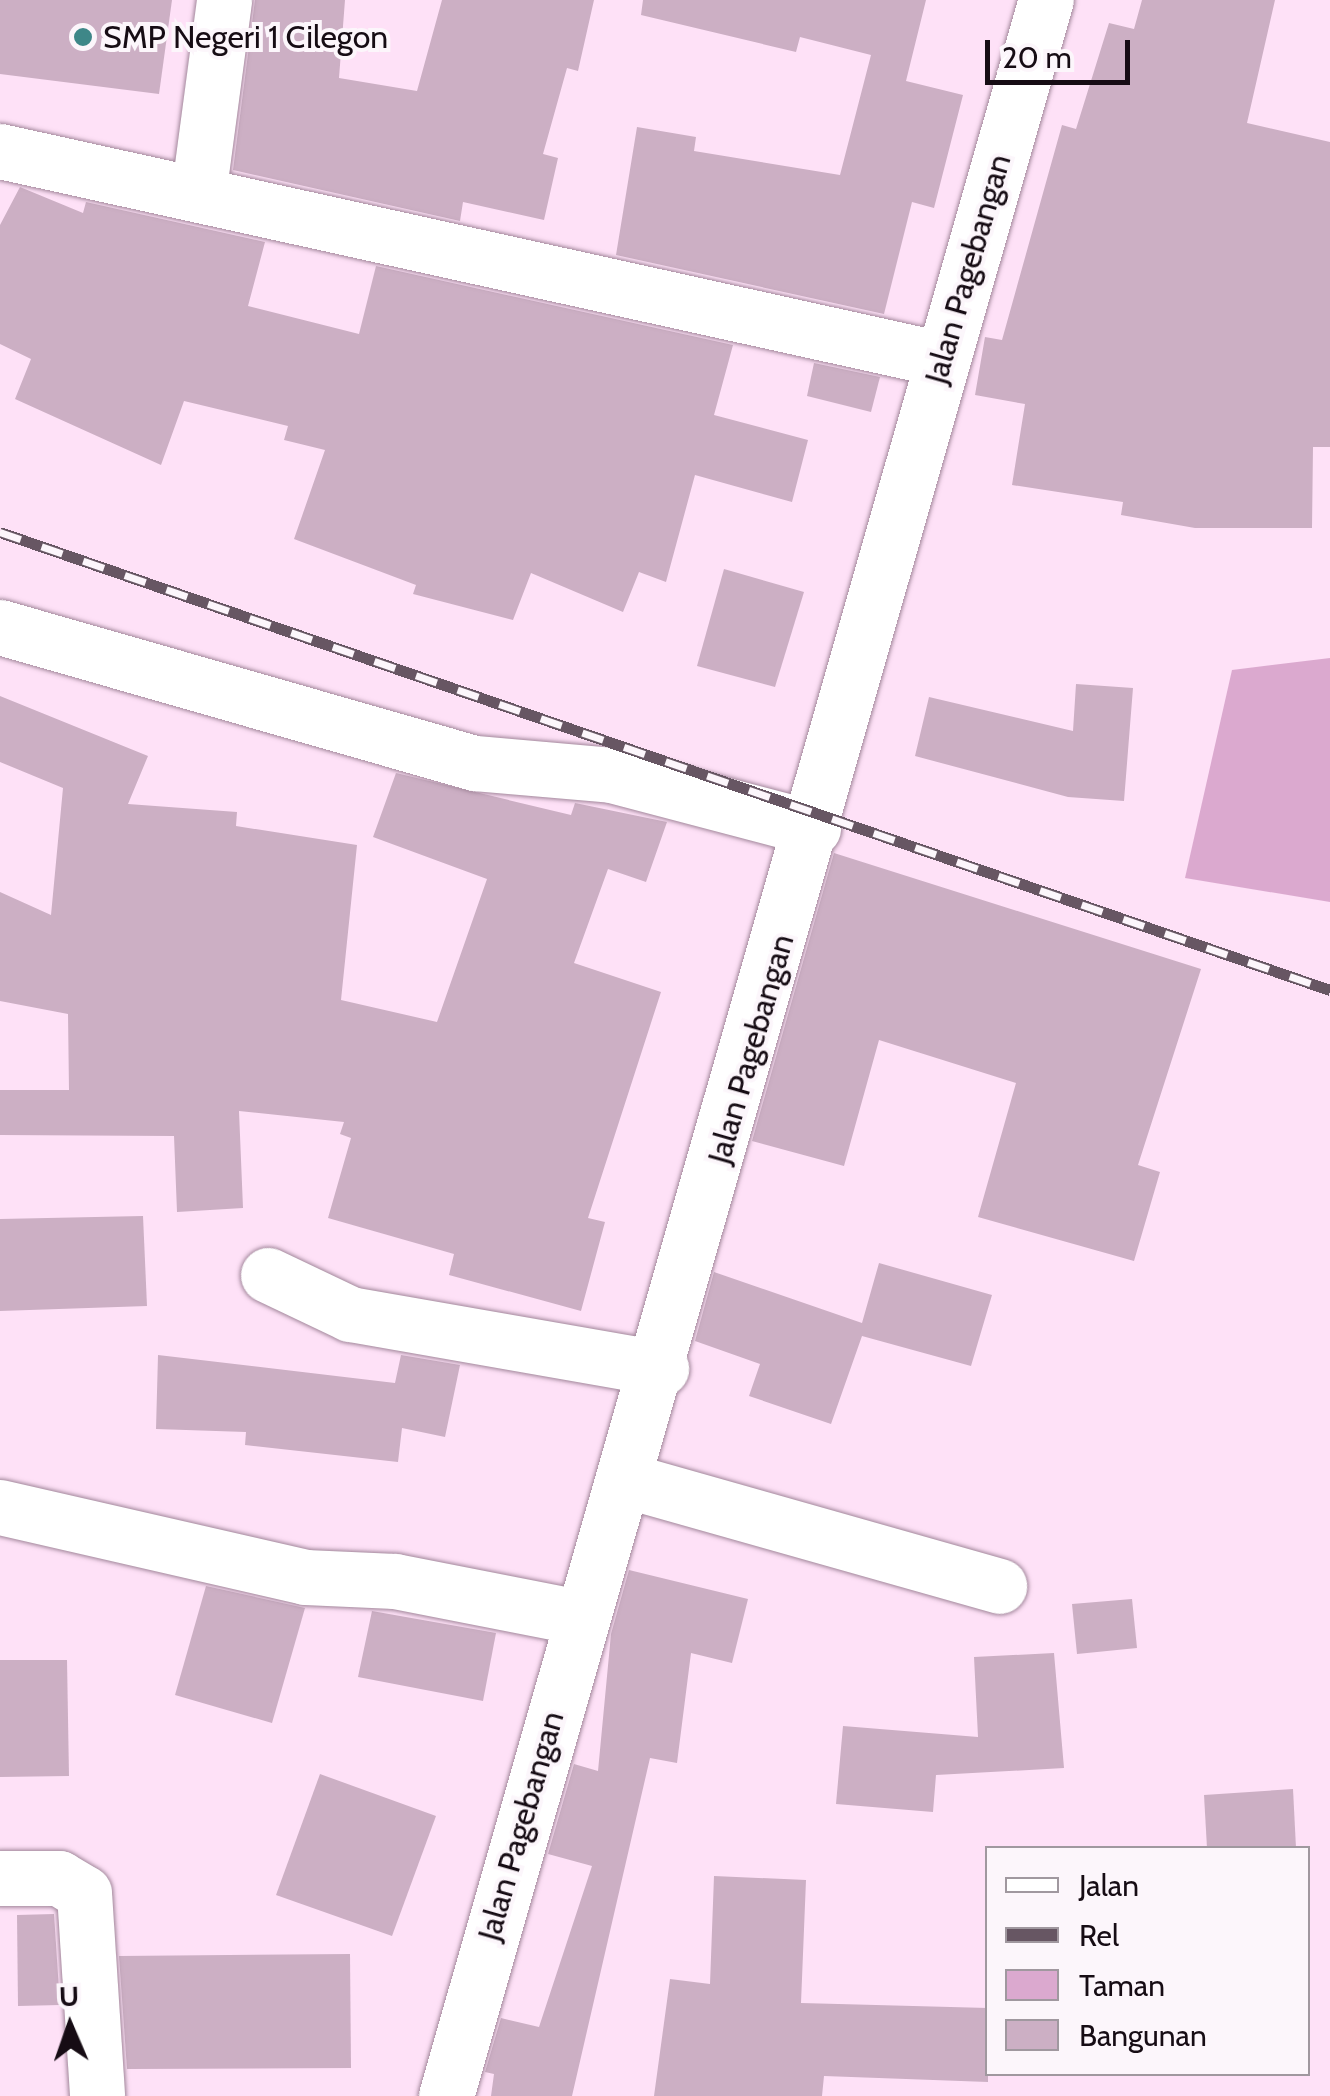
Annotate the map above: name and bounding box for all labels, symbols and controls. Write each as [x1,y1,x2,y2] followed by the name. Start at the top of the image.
[103,18,388,56] place label: SMP Negeri 1 Cilegon
[990,20,1135,82] scale bar
[72,26,94,48] marker: SMP Negeri 1 Cilegon
[1002,39,1072,76] text: 20 m
[917,150,1019,388] street label: Jalan Pagebangan
[700,930,802,1168] street label: Jalan Pagebangan
[470,1707,572,1945] street label: Jalan Pagebangan
[985,1846,1310,2076] legend
[1079,1867,1139,1904] text: Jalan
[1079,1917,1119,1954] text: Rel
[1079,1967,1165,2004] text: Taman
[20,1976,120,2076] north arrow
[58,1979,80,2013] text: U
[1079,2017,1207,2054] text: Bangunan

